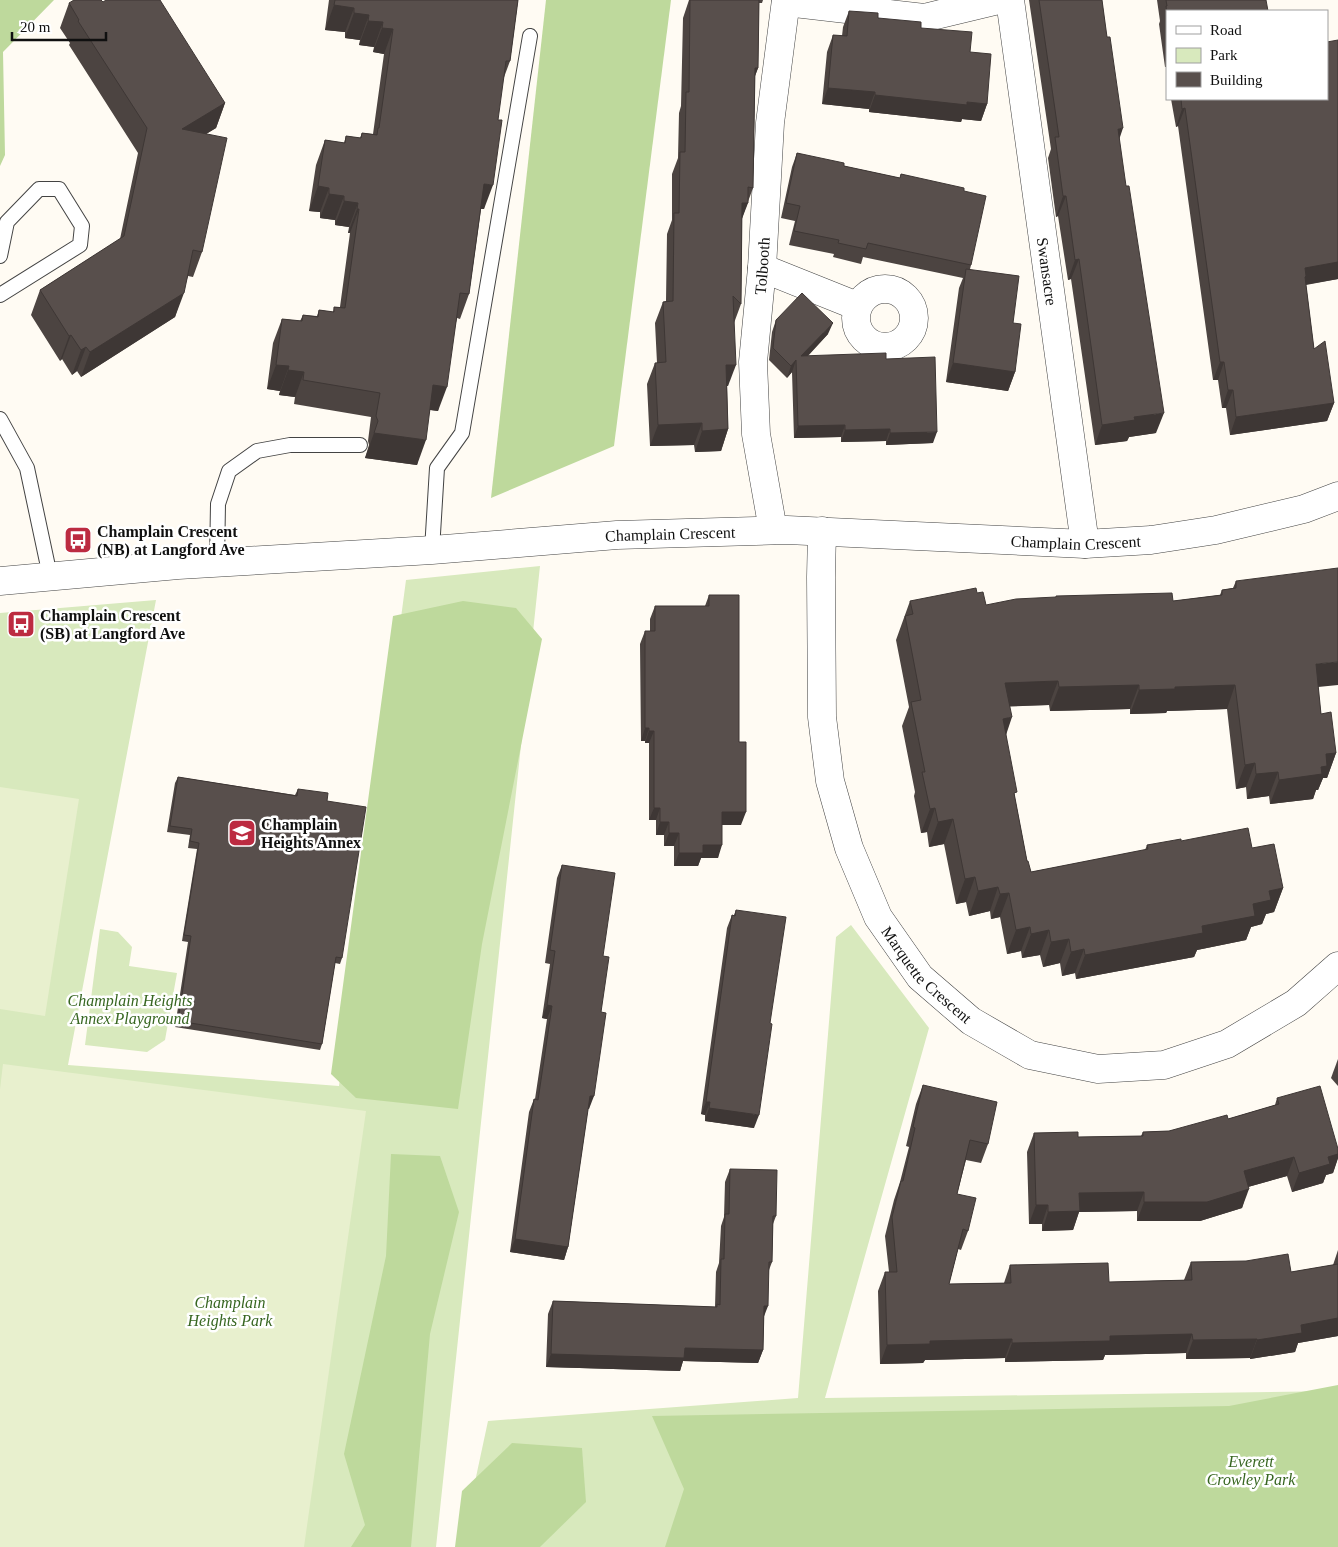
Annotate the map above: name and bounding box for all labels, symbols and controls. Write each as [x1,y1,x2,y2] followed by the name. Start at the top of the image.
[12,10,106,42] scale bar
[1166,10,1328,100] legend
[20,19,51,35] text: 20 m
[1210,22,1242,38] text: Road
[1210,47,1238,63] text: Park
[1210,72,1263,88] text: Building
[1034,236,1060,307] street label: Swansacre
[751,237,773,296] street label: Tolbooth
[97,523,245,559] place label: Champlain Crescent (NB) at Langford Ave
[604,524,736,545] street label: Champlain Crescent
[63,525,93,555] bus stop icon: Champlain Crescent (NB) at Langford Ave
[1010,533,1142,553] street label: Champlain Crescent
[40,607,185,643] place label: Champlain Crescent (SB) at Langford Ave
[6,609,36,639] bus stop icon: Champlain Crescent (SB) at Langford Ave
[261,816,361,852] place label: Champlain Heights Annex
[227,818,257,848] school or university icon: Champlain Heights Annex
[878,923,975,1027] street label: Marquette Crescent
[68,992,192,1028] park label: Champlain Heights Annex Playground
[187,1294,273,1330] park label: Champlain Heights Park
[1207,1453,1296,1489] park label: Everett Crowley Park

